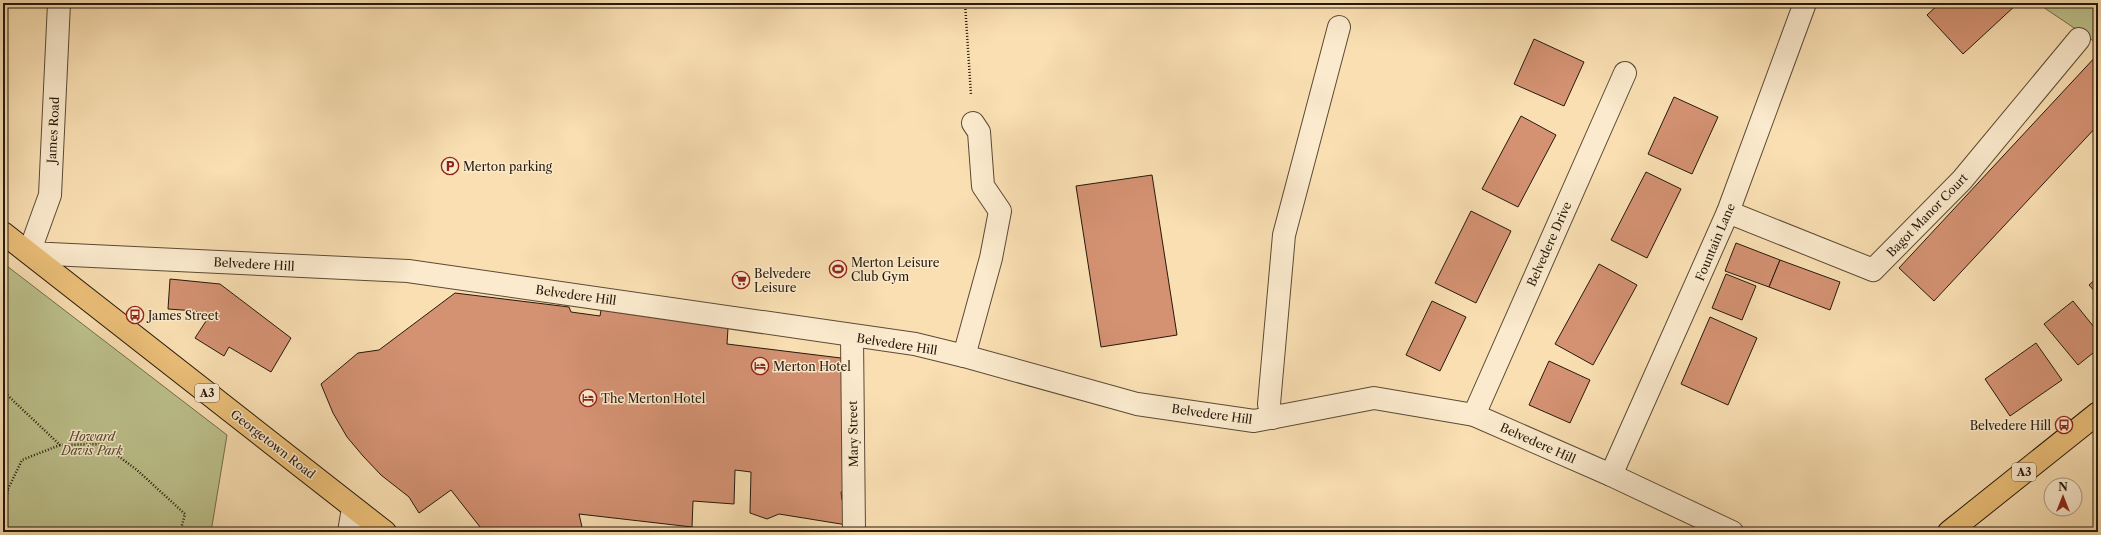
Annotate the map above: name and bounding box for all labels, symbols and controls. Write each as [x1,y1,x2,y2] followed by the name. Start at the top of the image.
[44,96,62,166] street label: James Road
[440,156,460,176] parking icon: Merton parking
[463,159,553,174] place label: Merton parking
[1883,170,1971,260] street label: Bagot Manor Court
[1524,199,1575,289] street label: Belvedere Drive
[1692,201,1738,283] street label: Fountain Lane
[213,254,295,274] street label: Belvedere Hill
[851,255,940,284] place label: Merton Leisure Club Gym
[828,259,848,279] sports icon: Merton Leisure Club Gym
[754,266,811,295] place label: Belvedere Leisure
[731,270,751,290] supermarket icon: Belvedere Leisure
[535,282,618,308] street label: Belvedere Hill
[125,305,145,325] bus stop icon: James Street
[146,308,219,323] place label: James Street
[856,330,939,358] street label: Belvedere Hill
[750,356,770,376] hotel icon: Merton Hotel
[773,359,851,374] place label: Merton Hotel
[195,384,219,402] road number: A3
[578,388,598,408] hotel icon: The Merton Hotel
[601,391,706,406] place label: The Merton Hotel
[845,400,861,468] street label: Mary Street
[1171,401,1254,427] street label: Belvedere Hill
[228,406,319,482] street label: Georgetown Road
[2054,415,2074,435] bus stop icon: Belvedere Hill
[1970,418,2051,433] place label: Belvedere Hill
[1498,420,1579,467] street label: Belvedere Hill
[60,429,124,458] park label: Howard Davis Park
[2012,463,2036,481] road number: A3
[2043,477,2083,517] north arrow
[2058,480,2068,494] text: N

